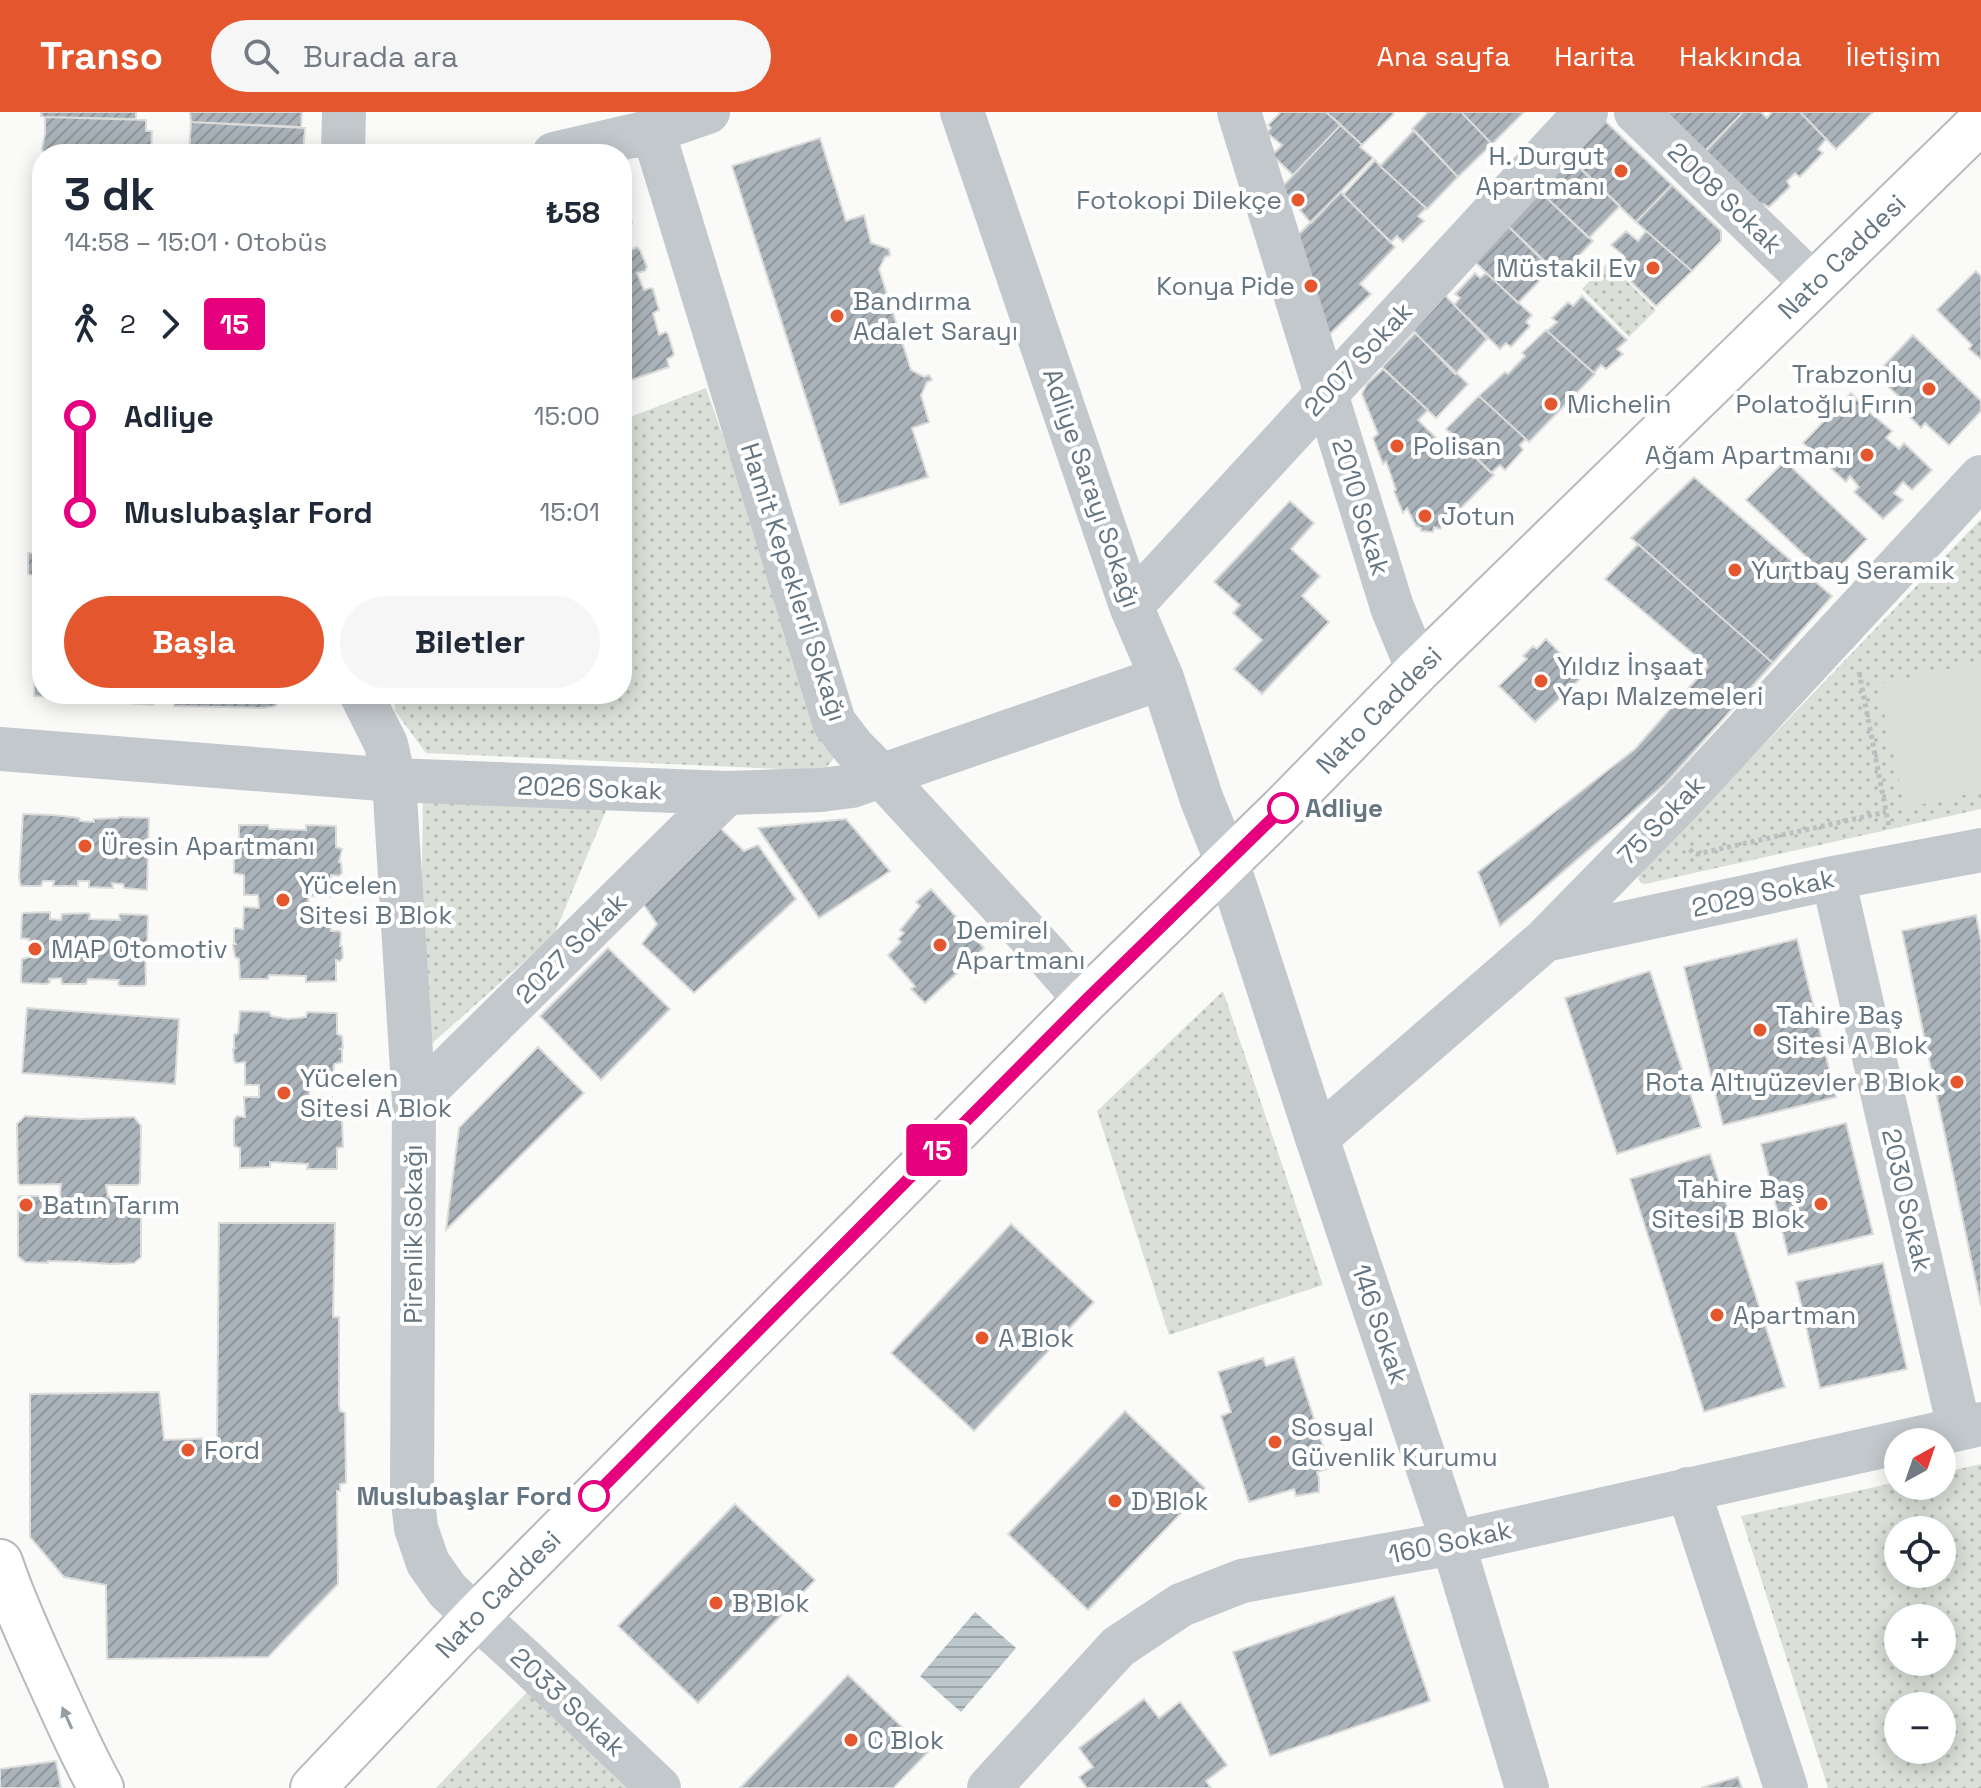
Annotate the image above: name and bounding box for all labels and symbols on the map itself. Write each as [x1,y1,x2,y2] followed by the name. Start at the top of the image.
[1660,135,1790,261] street label: 2008 Sokak
[1476,139,1605,203] place label: H. Durgut Apartmanı
[1612,162,1630,180] marker: H. Durgut Apartmanı
[1076,183,1282,217] place label: Fotokopi Dilekçe
[1771,187,1913,327] street label: Nato Caddesi
[1289,191,1307,209] marker: Fotokopi Dilekçe
[1496,251,1637,285] place label: Müstakil Ev
[1644,259,1662,277] marker: Müstakil Ev
[1156,269,1295,303] place label: Konya Pide
[1302,277,1320,295] marker: Konya Pide
[853,284,1018,348] place label: Bandırma Adalet Sarayı
[1296,295,1420,423] street label: 2007 Sokak
[828,307,846,325] marker: Bandırma Adalet Sarayı
[1735,357,1913,421] place label: Trabzonlu Polatoğlu Fırın
[1035,364,1149,612] street label: Adliye Sarayı Sokağı
[1920,380,1938,398] marker: Trabzonlu Polatoğlu Fırın
[1567,387,1671,421] place label: Michelin
[1542,395,1560,413] marker: Michelin
[1413,429,1502,463] place label: Polisan
[1324,435,1398,579] street label: 2010 Sokak
[1388,437,1406,455] marker: Polisan
[1645,438,1851,472] place label: Ağam Apartmanı
[733,439,855,725] street label: Hamit Kepeklerli Sokağı
[1858,446,1876,464] marker: Ağam Apartmanı
[1441,499,1515,533] place label: Jotun
[1416,507,1434,525] marker: Jotun
[1751,553,1955,587] place label: Yurtbay Seramik
[1726,561,1744,579] marker: Yurtbay Seramik
[1309,639,1449,781] street label: Nato Caddesi
[1557,649,1763,713] place label: Yıldız İnşaat Yapı Malzemeleri
[1532,672,1550,690] marker: Yıldız İnşaat Yapı Malzemeleri
[517,768,663,808] street label: 2026 Sokak
[1610,768,1712,872] street label: 75 Sokak
[1305,791,1383,825] place label: Adliye
[1268,793,1298,823] marker: Adliye
[101,829,315,863] place label: Üresin Apartmanı
[76,837,94,855] marker: Üresin Apartmanı
[1688,861,1838,925] street label: 2029 Sokak
[299,868,452,932] place label: Yücelen Sitesi B Blok
[508,885,634,1011] street label: 2027 Sokak
[274,891,292,909] marker: Yücelen Sitesi B Blok
[956,913,1085,977] place label: Demirel Apartmanı
[51,932,227,966] place label: MAP Otomotiv
[931,936,949,954] marker: Demirel Apartmanı
[26,940,44,958] marker: MAP Otomotiv
[1776,998,1928,1062] place label: Tahire Baş Sitesi A Blok
[1751,1021,1769,1039] marker: Tahire Baş Sitesi A Blok
[300,1061,452,1125] place label: Yücelen Sitesi A Blok
[1645,1065,1941,1099] place label: Rota Altıyüzevler B Blok
[1948,1073,1966,1091] marker: Rota Altıyüzevler B Blok
[275,1084,293,1102] marker: Yücelen Sitesi A Blok
[901,1124,973,1176] line badge: 15
[1874,1125,1940,1275] street label: 2030 Sokak
[396,1144,430,1324] street label: Pirenlik Sokağı
[1652,1172,1805,1236] place label: Tahire Baş Sitesi B Blok
[42,1188,180,1222] place label: Batın Tarım
[1812,1195,1830,1213] marker: Tahire Baş Sitesi B Blok
[17,1196,35,1214] marker: Batın Tarım
[1344,1260,1416,1388] street label: 146 Sokak
[1733,1298,1856,1332] place label: Apartman
[1708,1306,1726,1324] marker: Apartman
[998,1321,1074,1355] place label: A Blok
[973,1329,991,1347] marker: A Blok
[1291,1410,1498,1474] place label: Sosyal Güvenlik Kurumu
[1884,1428,1956,1500] north arrow
[204,1433,260,1467] place label: Ford
[1266,1433,1284,1451] marker: Sosyal Güvenlik Kurumu
[179,1441,197,1459] marker: Ford
[356,1479,572,1513] place label: Muslubaşlar Ford
[579,1481,609,1511] marker: Muslubaşlar Ford
[1131,1484,1209,1518] place label: D Blok
[1106,1492,1124,1510] marker: D Blok
[1385,1512,1515,1572] street label: 160 Sokak
[428,1523,568,1665] street label: Nato Caddesi
[732,1586,809,1620] place label: B Blok
[707,1594,725,1612] marker: B Blok
[503,1640,633,1764] street label: 2033 Sokak
[60,1706,73,1730] one-way arrow
[867,1723,944,1757] place label: C Blok
[842,1731,860,1749] marker: C Blok

